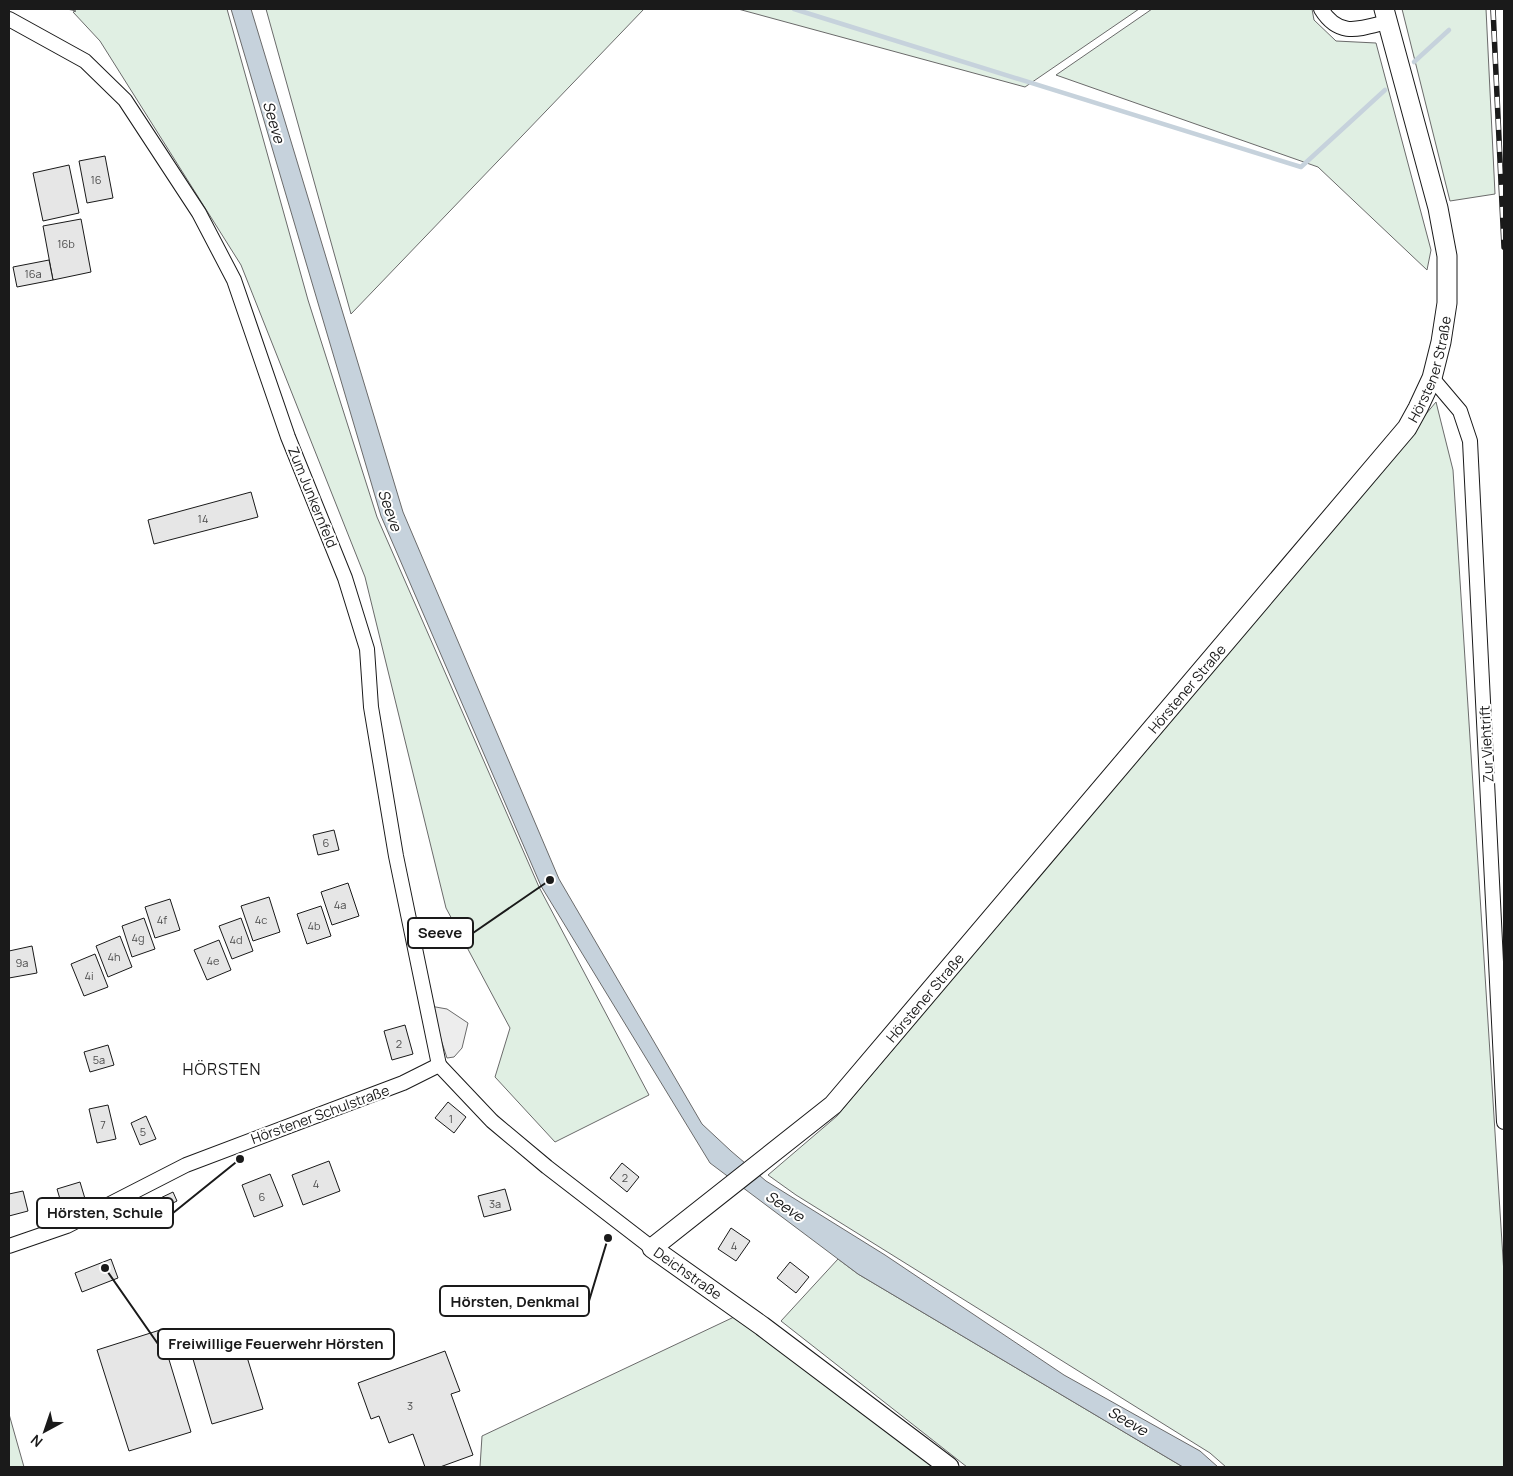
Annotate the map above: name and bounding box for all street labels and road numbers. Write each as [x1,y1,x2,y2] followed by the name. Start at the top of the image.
[1403,315,1454,425] street label: Hörstener Straße
[284,444,342,550] street label: Zum Junkernfeld
[1143,640,1229,737] street label: Hörstener Straße
[1474,705,1498,783] street label: Zur Viehtrift
[881,949,968,1046] street label: Hörstener Straße
[248,1080,392,1148] street label: Hörstener Schulstraße
[650,1243,726,1303] street label: Deichstraße

